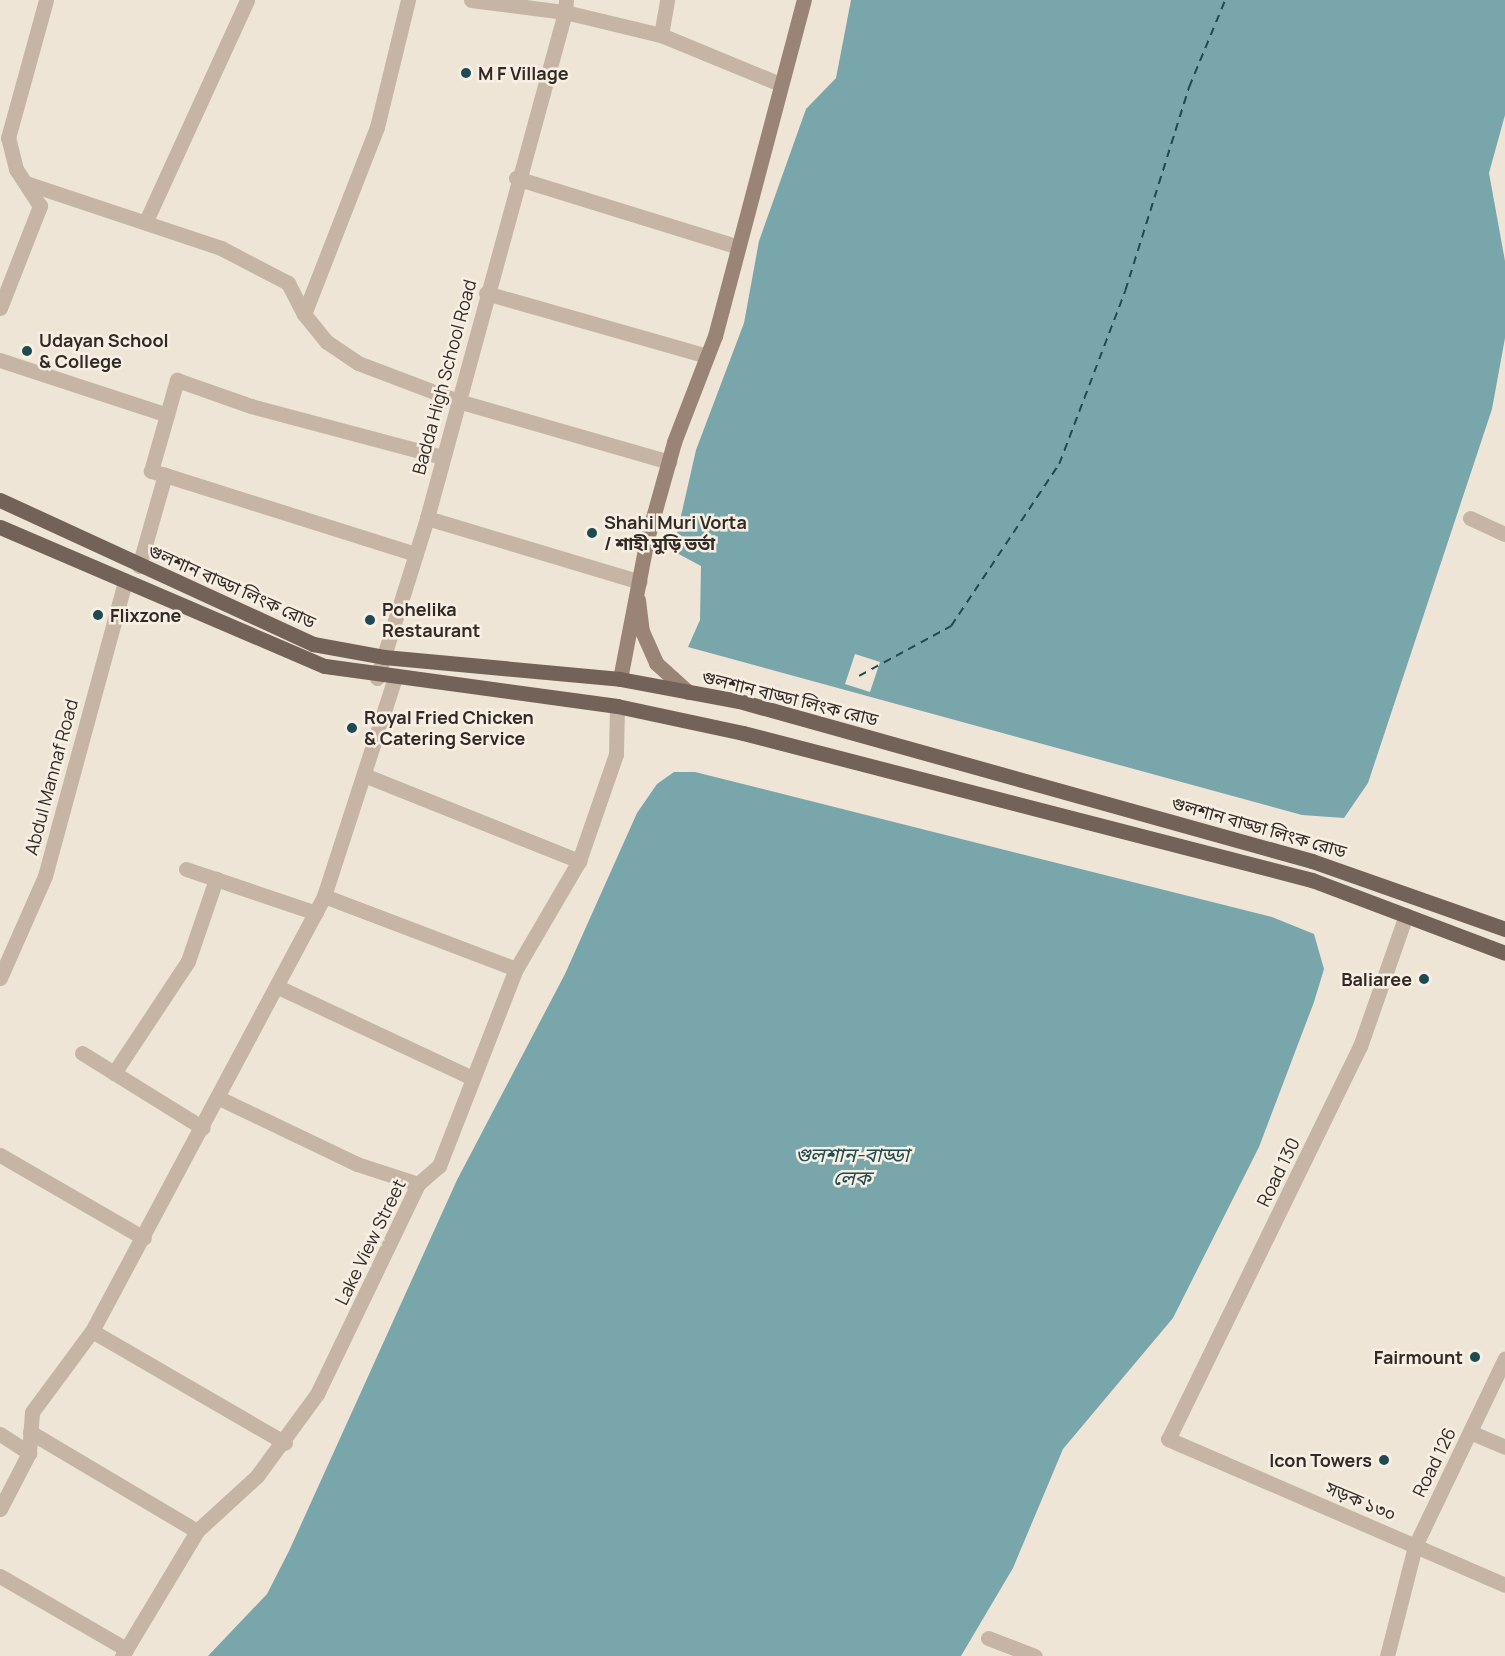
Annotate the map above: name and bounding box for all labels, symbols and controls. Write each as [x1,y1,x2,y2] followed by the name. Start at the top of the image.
[478,62,569,84] place label: M F Village
[459,66,473,80] marker: M F Village
[408,277,480,477] street label: Badda High School Road
[39,330,169,372] place label: Udayan School & College
[20,344,34,358] marker: Udayan School & College
[604,512,747,554] place label: Shahi Muri Vorta / শাহী মুড়ি ভর্তা
[585,526,599,540] marker: Shahi Muri Vorta / শাহী মুড়ি ভর্তা
[145,539,319,633] street label: গুলশান বাড্ডা লিংক রোড
[382,599,480,642] place label: Pohelika Restaurant
[110,604,181,626] place label: Flixzone
[91,608,105,622] marker: Flixzone
[363,613,377,627] marker: Pohelika Restaurant
[699,666,881,730] street label: গুলশান বাড্ডা লিংক রোড
[20,697,82,857] street label: Abdul Mannaf Road
[364,707,534,750] place label: Royal Fried Chicken & Catering Service
[345,721,359,735] marker: Royal Fried Chicken & Catering Service
[1169,792,1349,862] street label: গুলশান বাড্ডা লিংক রোড
[1341,968,1412,990] place label: Baliaree
[1417,972,1431,986] marker: Baliaree
[1252,1134,1304,1210] street label: Road 130
[795,1142,909,1189] water label: গুলশান-বাড্ডা লেক
[330,1176,410,1308] street label: Lake View Street
[1374,1346,1463,1368] place label: Fairmount
[1468,1350,1482,1364] marker: Fairmount
[1408,1424,1460,1500] street label: Road 126
[1269,1449,1372,1471] place label: Icon Towers
[1377,1453,1391,1467] marker: Icon Towers
[1323,1477,1399,1525] street label: সড়ক ১৩০

